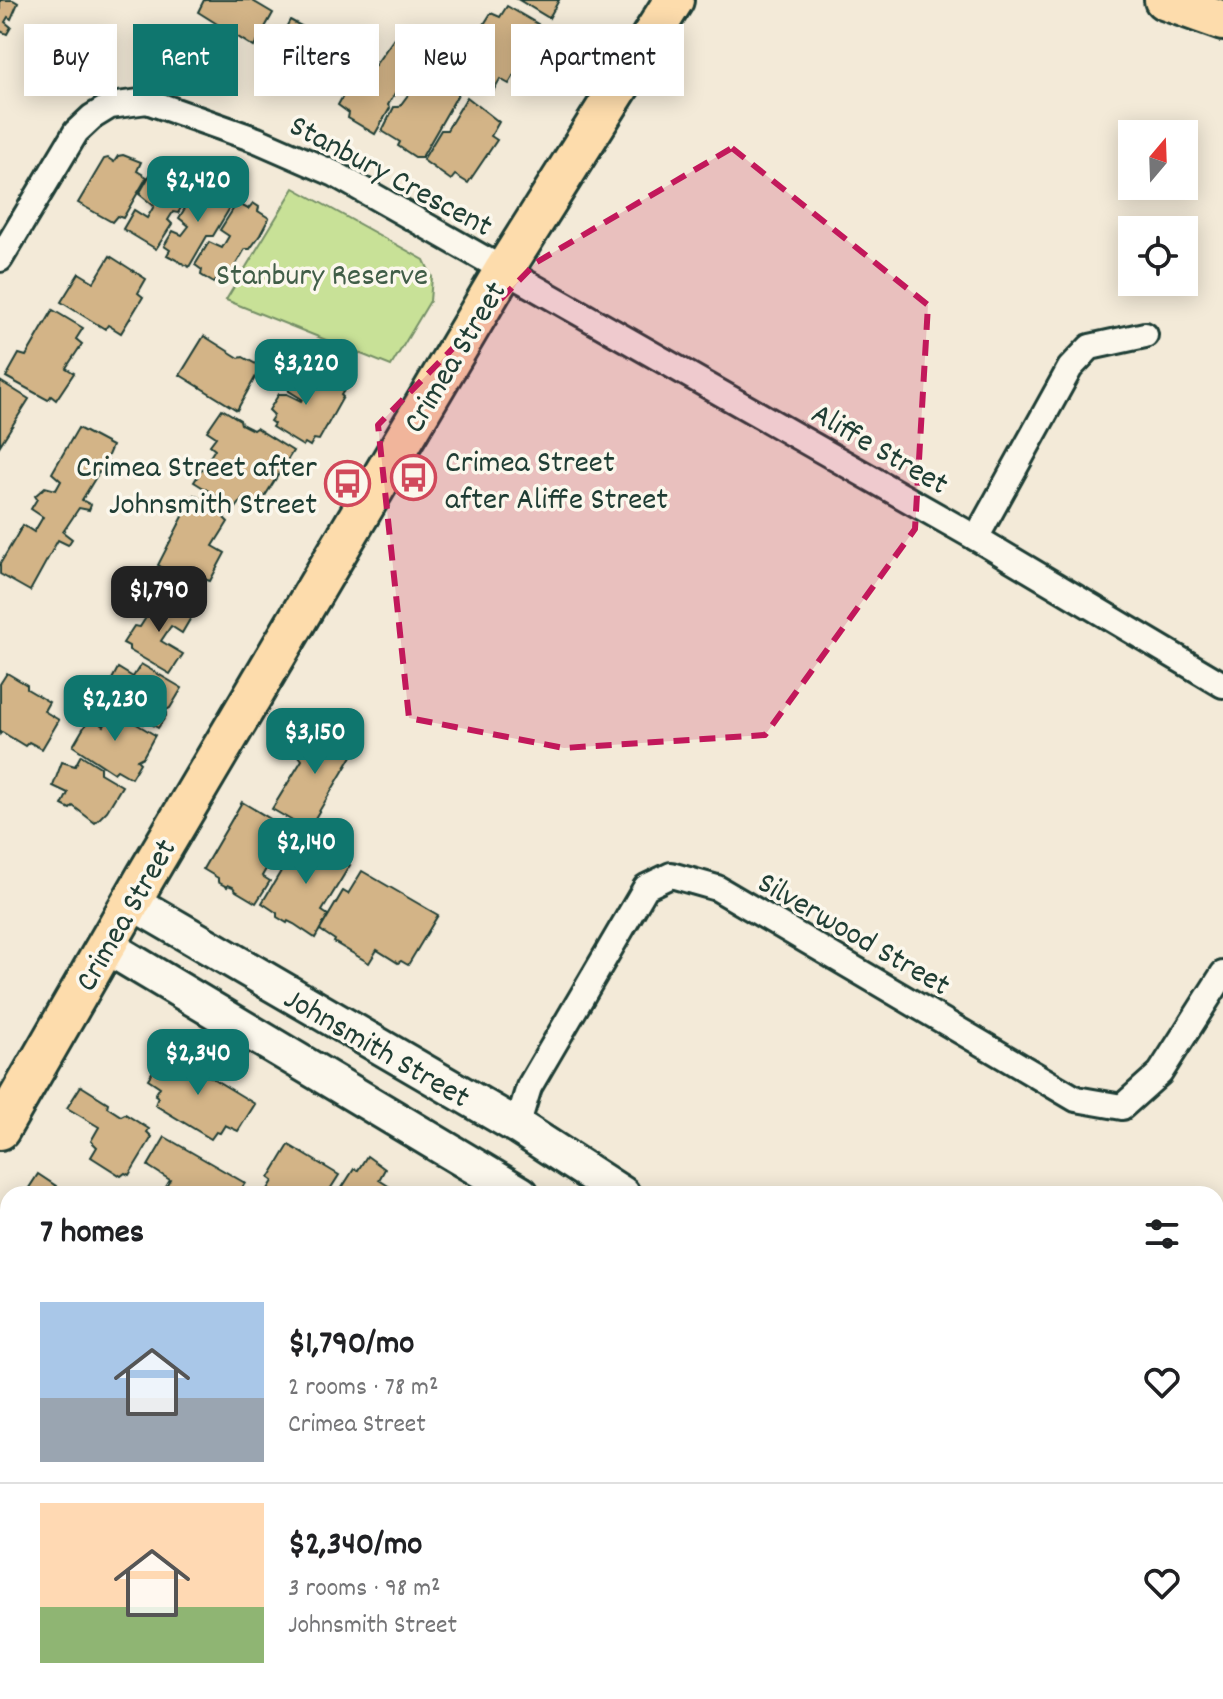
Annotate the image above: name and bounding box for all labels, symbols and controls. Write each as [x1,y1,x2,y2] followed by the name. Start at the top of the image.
[24,24,117,96] chip: Buy
[133,24,238,96] chip: Rent
[254,24,379,96] chip: Filters
[395,24,495,96] chip: New
[511,24,684,96] chip: Apartment
[280,105,500,251] street label: Stanbury Crescent
[1118,120,1198,200] north arrow
[1118,120,1198,296] map controls
[133,156,263,224] pin: $2,420
[165,163,231,200] text: $2,420
[1118,216,1198,296] button: locate
[216,255,428,301] park label: Stanbury Reserve
[394,274,521,443] street label: Crimea Street
[241,339,371,407] pin: $3,220
[273,346,339,383] text: $3,220
[801,393,956,509] street label: Aliffe Street
[445,442,668,525] place label: Crimea Street after Aliffe Street
[76,447,317,530] place label: Crimea Street after Johnsmith Street
[390,454,438,502] bus stop icon: Crimea Street after Aliffe Street
[324,459,372,507] bus stop icon: Crimea Street after Johnsmith Street
[94,566,224,634] pin: $1,790
[129,573,189,610] text: $1,790
[50,675,180,743] pin: $2,230
[82,682,148,719] text: $2,230
[250,708,380,776] pin: $3,150
[284,715,346,752] text: $3,150
[241,818,371,886] pin: $2,140
[276,825,336,862] text: $2,140
[66,831,191,1001] street label: Crimea Street
[747,862,958,1010] street label: Silverwood Street
[274,978,477,1122] street label: Johnsmith Street
[133,1029,263,1097] pin: $2,340
[165,1036,231,1073] text: $2,340
[40,1210,144,1259] text: 7 homes
[1140,1212,1184,1256] icon: filters
[288,1321,414,1370] text: $1,790/mo
[104,1334,200,1430] icon: home
[1140,1360,1184,1404] icon: heart
[288,1370,438,1407] text: 2 rooms · 78 m²
[288,1407,426,1444] text: Crimea Street
[288,1522,422,1571] text: $2,340/mo
[104,1535,200,1631] icon: home
[1140,1561,1184,1605] icon: heart
[288,1571,441,1608] text: 3 rooms · 98 m²
[288,1608,457,1645] text: Johnsmith Street

